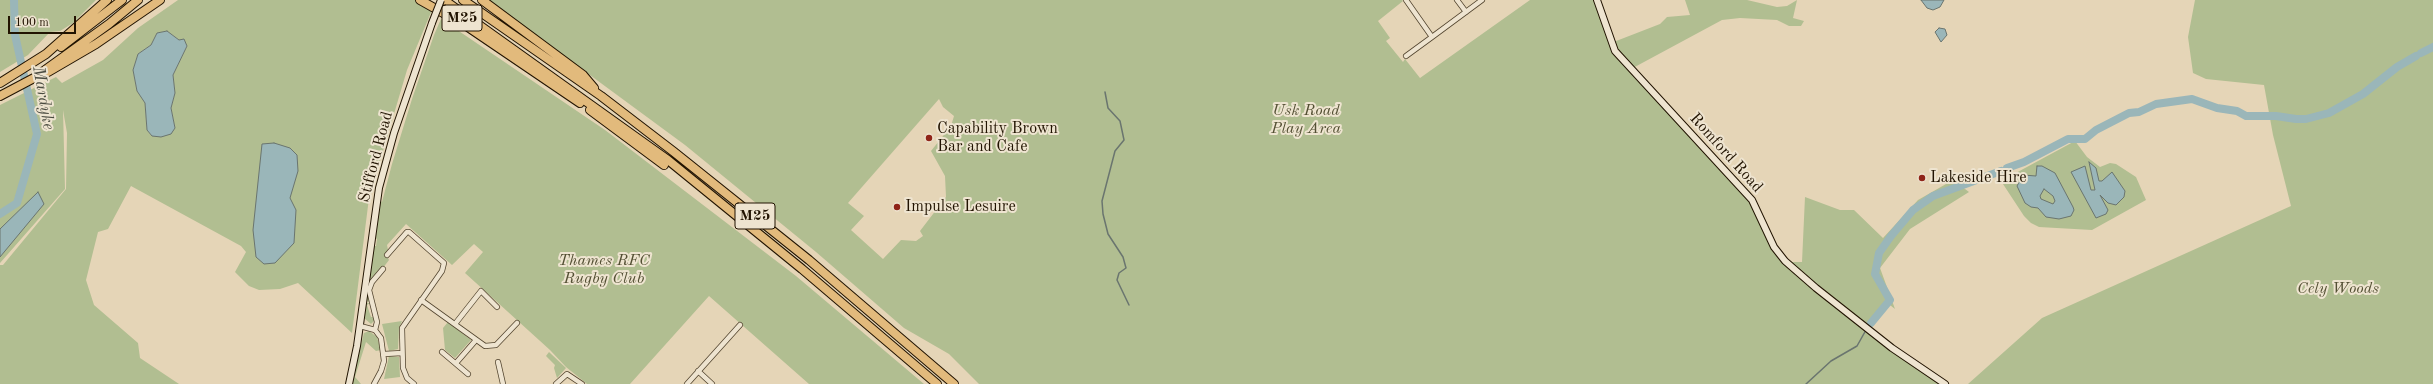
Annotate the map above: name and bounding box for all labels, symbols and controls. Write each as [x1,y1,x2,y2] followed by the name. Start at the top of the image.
[442,5,482,31] road number: M25
[10,8,78,34] scale bar
[15,17,49,29] text: 100 m
[27,64,59,132] water label: Mardyke
[1271,101,1341,139] park label: Usk Road Play Area
[355,109,397,205] street label: Stifford Road
[1685,109,1767,197] street label: Romford Road
[937,119,1058,157] place label: Capability Brown Bar and Cafe
[924,133,934,143] marker: Capability Brown Bar and Cafe
[1930,168,2027,188] place label: Lakeside Hire
[1917,173,1927,183] marker: Lakeside Hire
[905,197,1016,217] place label: Impulse Lesuire
[892,202,902,212] marker: Impulse Lesuire
[735,203,775,229] road number: M25
[558,251,650,289] park label: Thames RFC Rugby Club
[2297,279,2379,299] park label: Cely Woods

